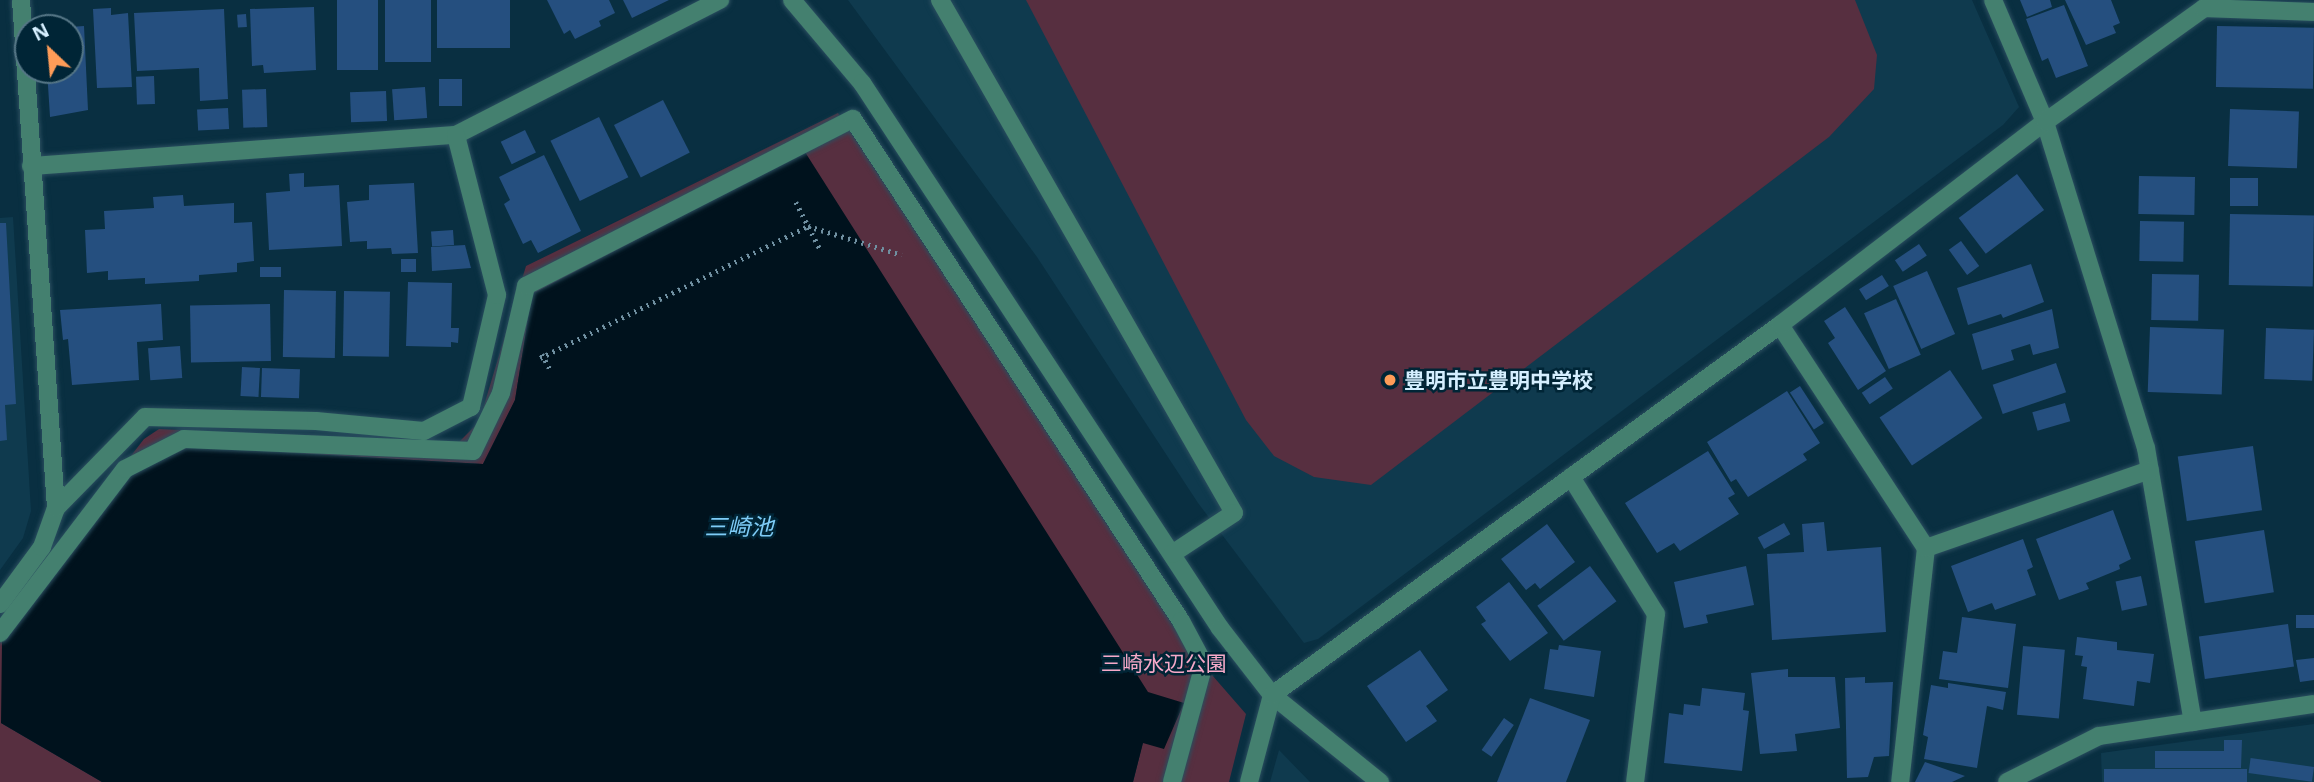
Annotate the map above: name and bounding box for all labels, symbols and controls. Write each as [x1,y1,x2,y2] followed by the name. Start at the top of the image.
[14,14,84,84] north arrow
[28,17,53,47] text: N
[1404,367,1593,393] place label: 豊明市立豊明中学校
[1382,372,1398,388] marker: 豊明市立豊明中学校
[705,512,773,540] water label: 三崎池
[1101,650,1227,676] park label: 三崎水辺公園

